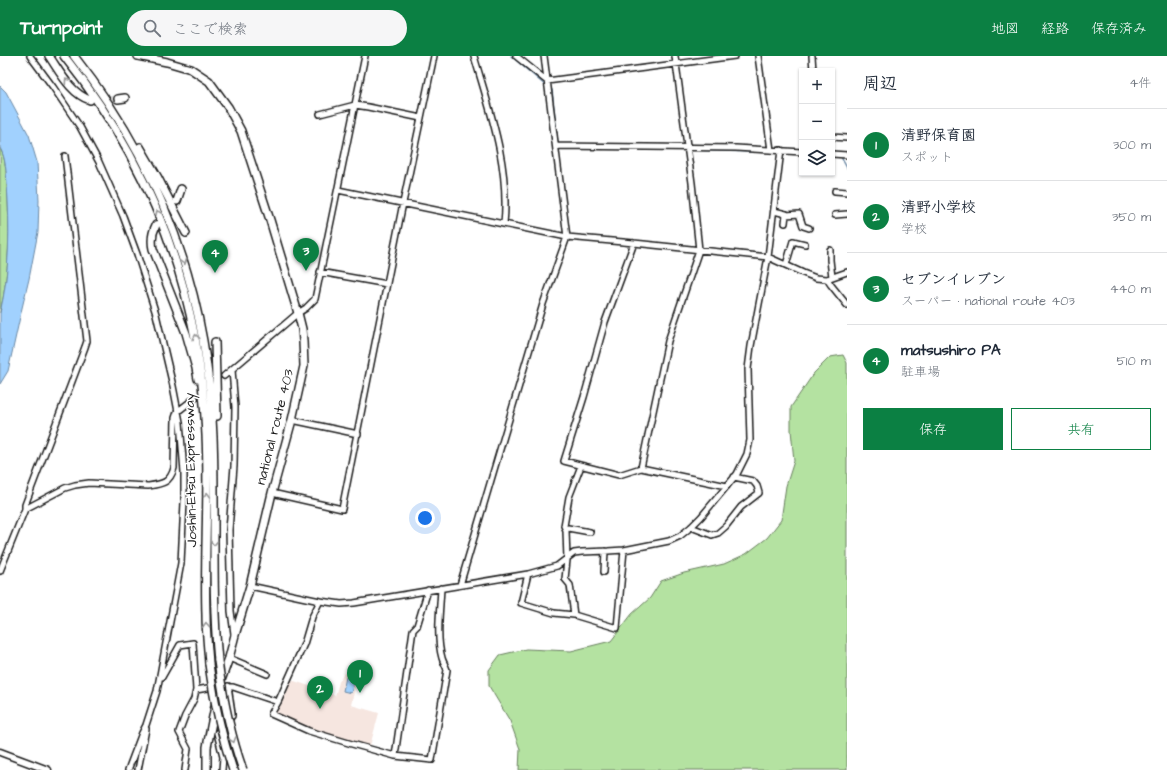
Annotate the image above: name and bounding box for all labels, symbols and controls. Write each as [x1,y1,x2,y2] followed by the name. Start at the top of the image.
[127,10,407,46] search box
[20,15,103,42] text: Turnpoint
[141,17,163,39] icon: search
[173,19,248,40] text: ここで検索
[991,19,1019,39] text: 地図
[1041,19,1069,39] text: 経路
[1091,19,1147,39] text: 保存済み
[799,68,835,176] map controls
[799,68,835,104] button: +
[863,72,897,96] text: 周辺
[1129,74,1151,92] text: 4件
[64,78,72,85] one-way arrow
[799,104,835,140] button: −
[901,125,976,146] text: 清野保育園
[875,136,877,154] text: 1
[1113,136,1151,154] text: 300 m
[799,140,835,176] button: layers
[901,148,953,166] text: スポット
[901,197,976,218] text: 清野小学校
[872,208,880,226] text: 2
[1112,208,1151,226] text: 350 m
[155,210,163,217] one-way arrow
[901,220,927,238] text: 学校
[293,238,319,271] pin: 3
[202,240,228,273] pin: 4
[179,258,188,265] one-way arrow
[901,269,1006,290] text: セブンイレブン
[873,280,879,298] text: 3
[1110,280,1151,298] text: 440 m
[901,292,1075,310] text: スーパー · national route 403
[192,334,200,341] one-way arrow
[901,340,1001,361] text: matsushiro PA
[872,352,880,370] text: 4
[1117,352,1151,370] text: 510 m
[901,363,940,381] text: 駐車場
[251,367,299,487] street label: national route 403
[180,392,202,547] street label: Joshin-Etsu Expressway
[863,408,1003,450] button: 保存
[1011,408,1151,450] button: 共有
[203,492,211,498] one-way arrow
[415,508,435,528] your location
[210,540,218,546] one-way arrow
[202,622,211,628] one-way arrow
[347,660,373,693] pin: 1
[307,676,333,709] pin: 2
[228,736,237,743] one-way arrow

